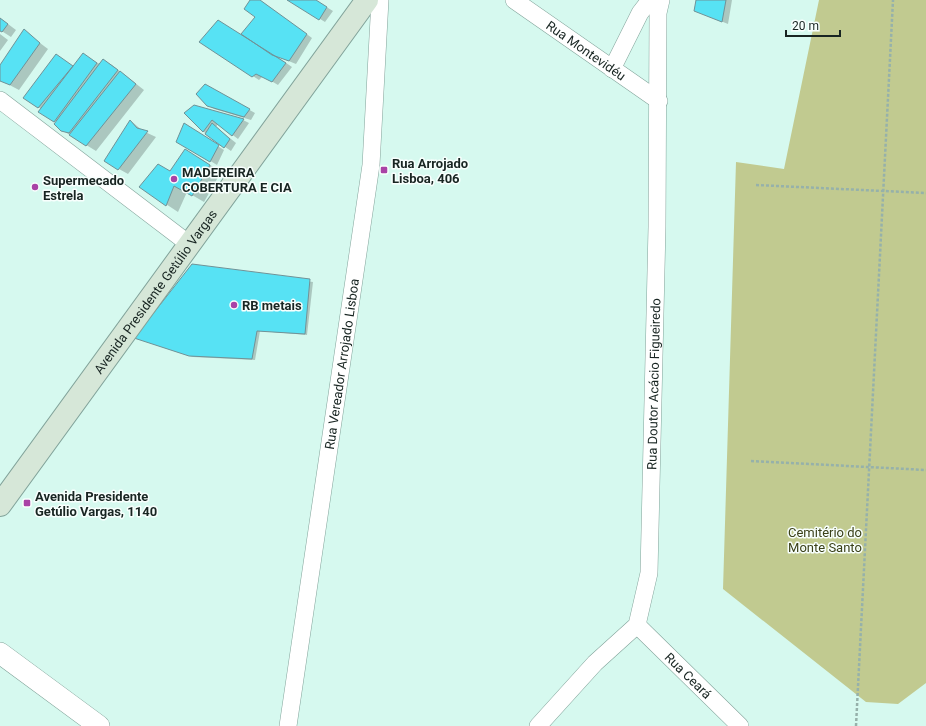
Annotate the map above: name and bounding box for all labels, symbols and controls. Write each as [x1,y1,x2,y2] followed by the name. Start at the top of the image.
[786,12,840,38] scale bar
[543,18,629,84] street label: Rua Montevidéu
[792,19,819,33] text: 20 m
[392,156,468,186] place label: Rua Arrojado Lisboa, 406
[182,165,292,195] place label: MADEREIRA COBERTURA E CIA
[379,165,389,175] marker: Rua Arrojado Lisboa, 406
[43,173,124,203] place label: Supermecado Estrela
[169,174,179,184] marker: MADEREIRA COBERTURA E CIA
[30,182,40,192] marker: Supermecado Estrela
[91,207,220,377] street label: Avenida Presidente Getúlio Vargas
[322,278,362,450] street label: Rua Vereador Arrojado Lisboa
[242,298,302,313] place label: RB metais
[644,298,663,470] street label: Rua Doutor Acácio Figueiredo
[229,300,239,310] marker: RB metais
[35,489,157,519] place label: Avenida Presidente Getúlio Vargas, 1140
[22,498,32,508] marker: Avenida Presidente Getúlio Vargas, 1140
[788,525,862,555] park label: Cemitério do Monte Santo
[662,650,714,702] street label: Rua Ceará

